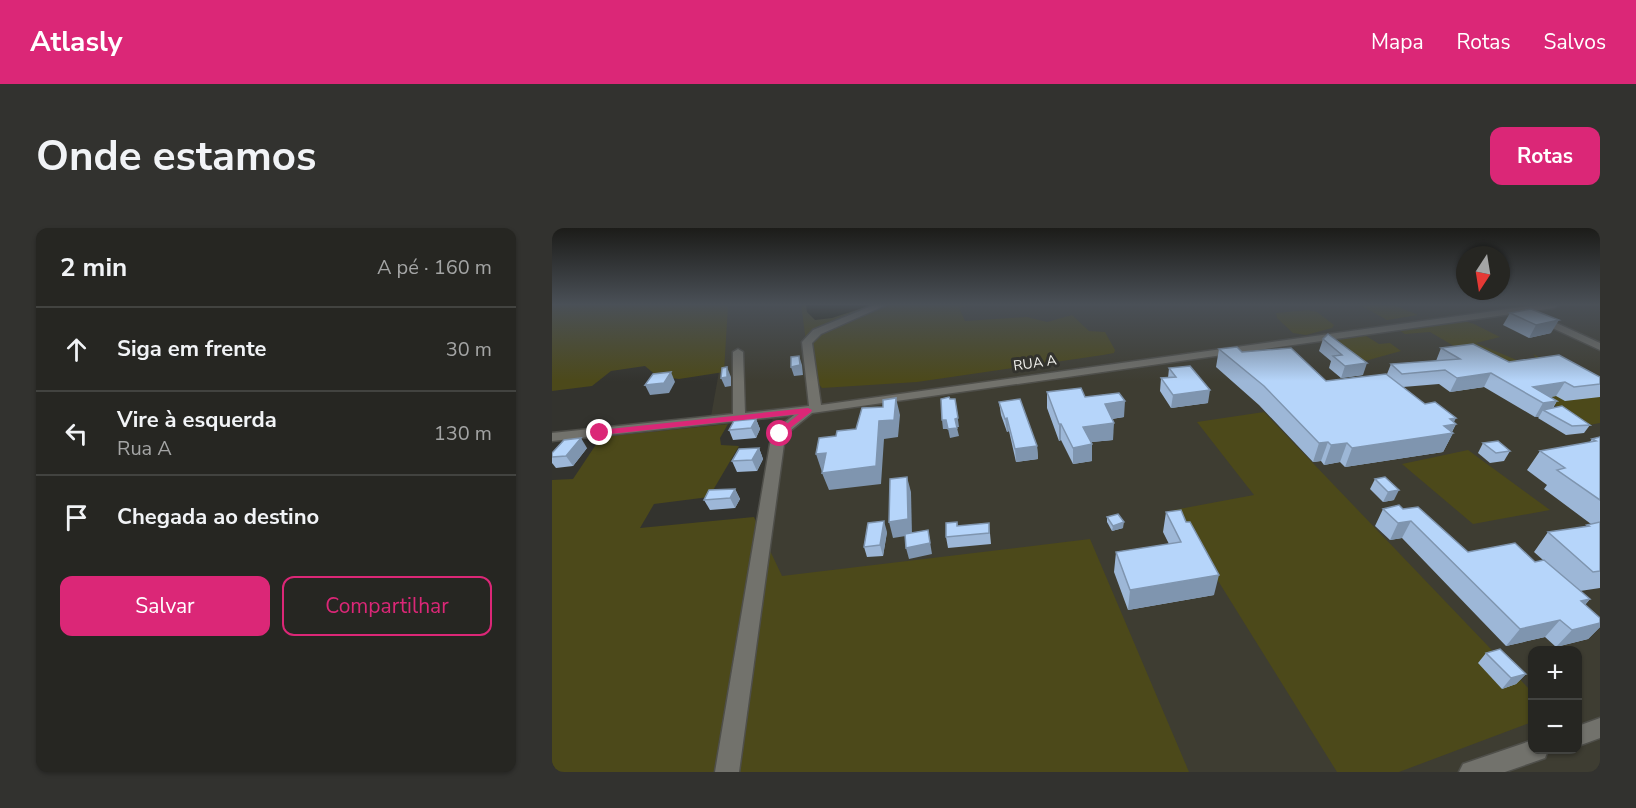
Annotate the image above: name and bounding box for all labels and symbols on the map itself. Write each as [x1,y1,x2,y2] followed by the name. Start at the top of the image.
[1456,246,1510,300] north arrow
[1012,351,1058,375] street label: RUA A
[586,419,612,445] route end
[766,420,792,446] route start

